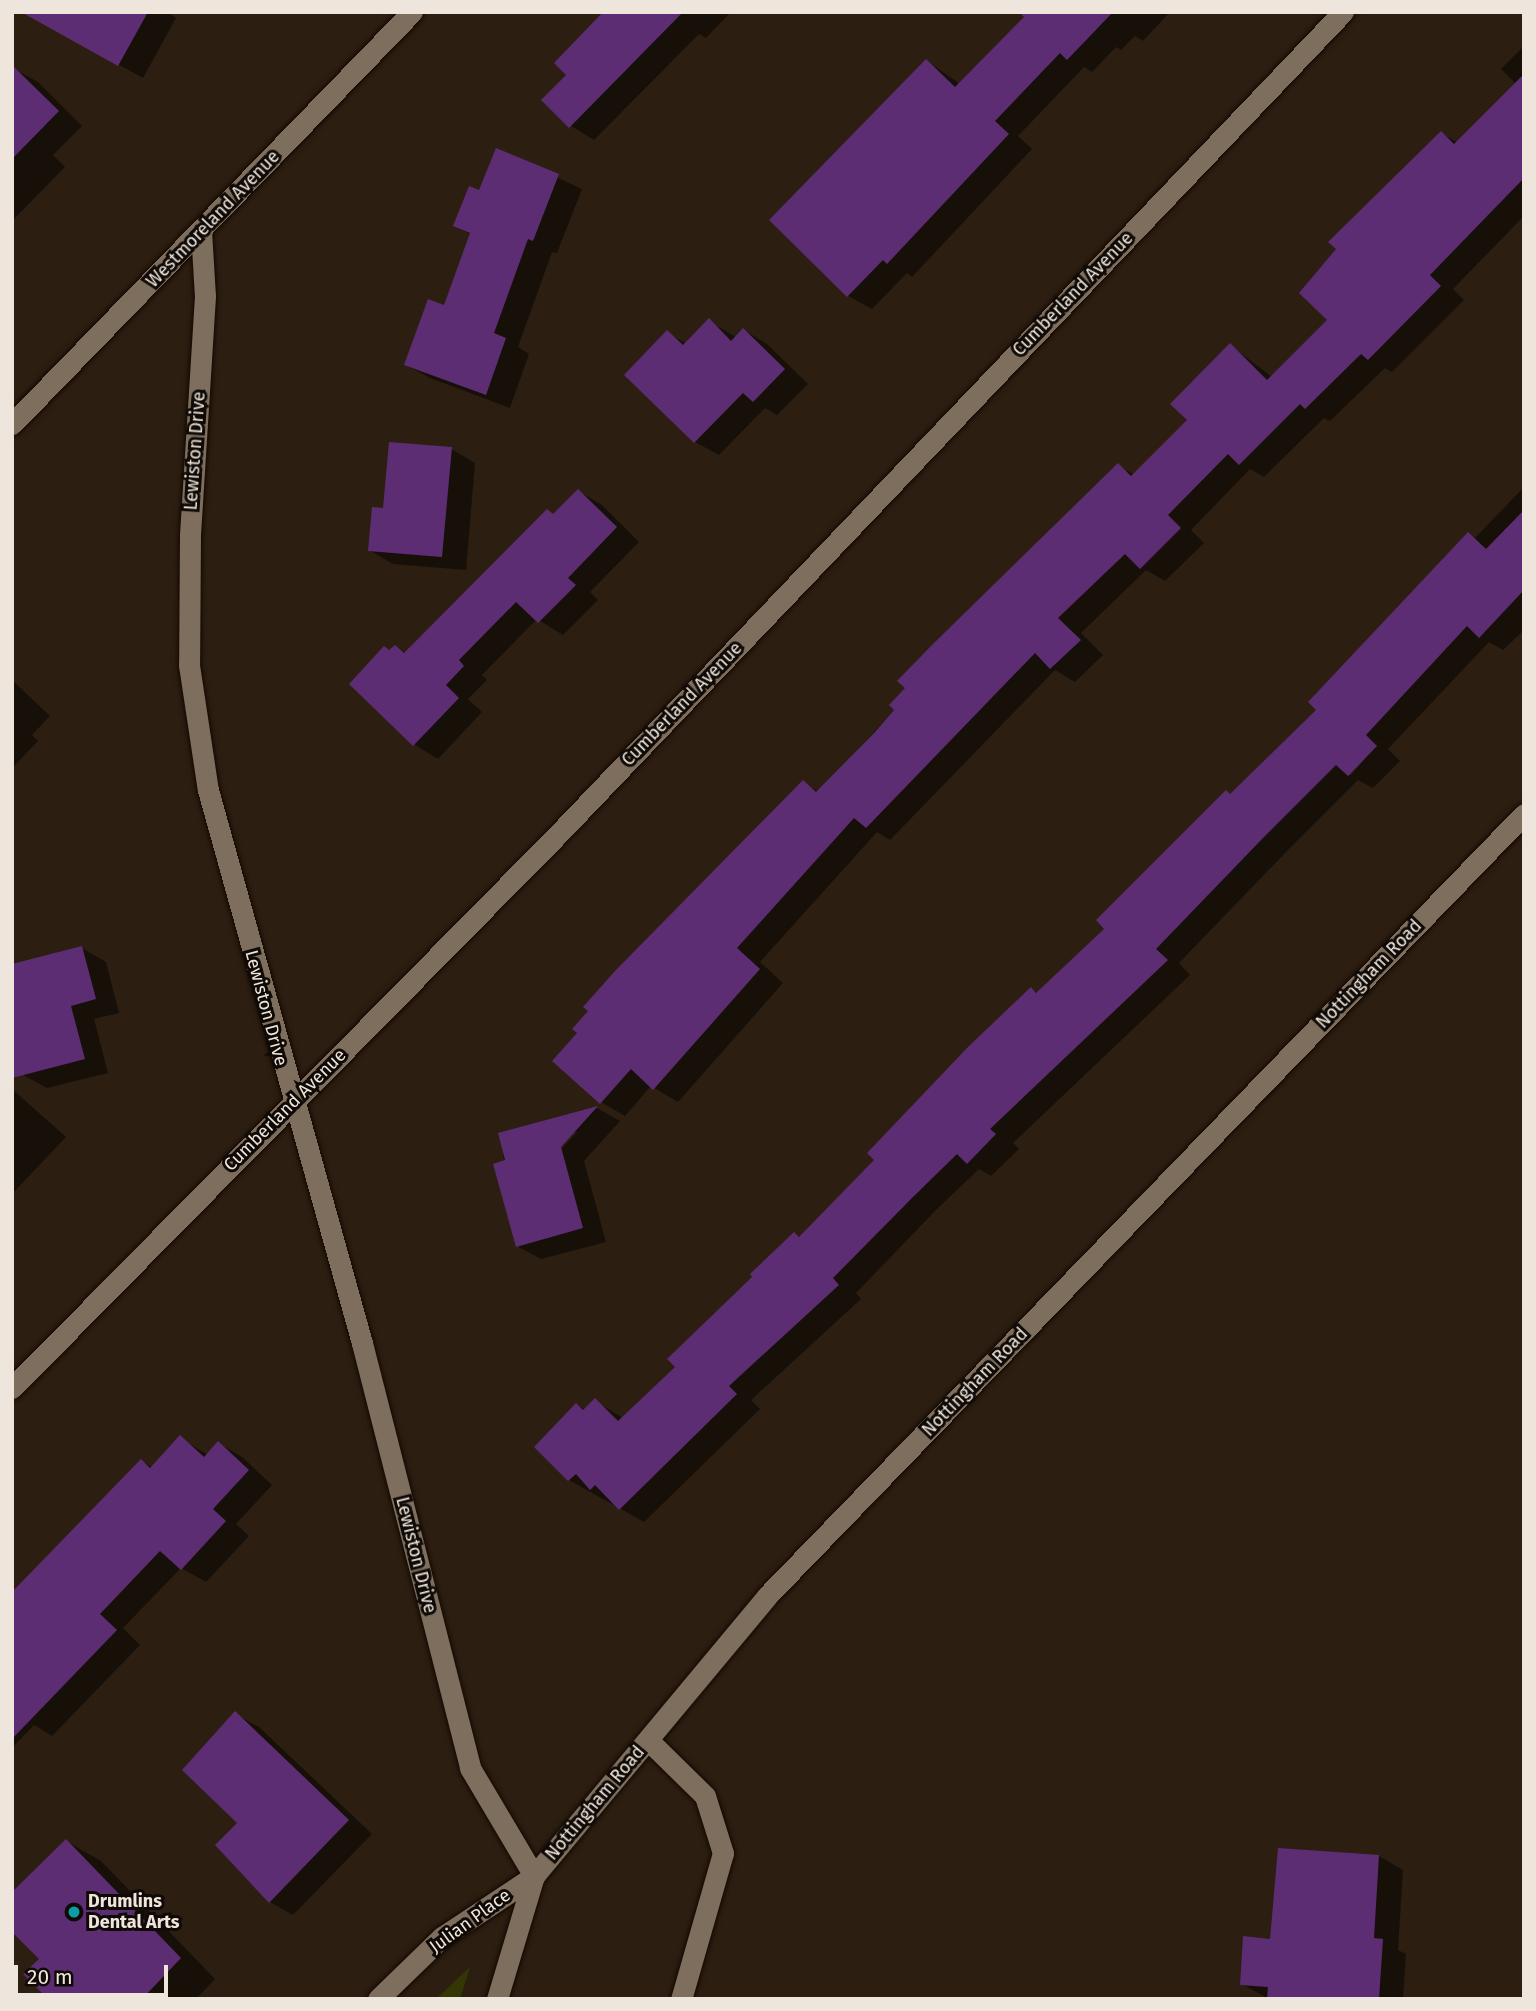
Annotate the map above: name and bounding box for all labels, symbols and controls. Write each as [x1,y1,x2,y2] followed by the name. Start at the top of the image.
[142,146,284,292] street label: Westmoreland Avenue
[1008,228,1138,360] street label: Cumberland Avenue
[180,391,210,511] street label: Lewiston Drive
[617,638,747,770] street label: Cumberland Avenue
[1312,915,1426,1033] street label: Nottingham Road
[240,948,292,1068] street label: Lewiston Drive
[219,1044,351,1176] street label: Cumberland Avenue
[918,1323,1032,1441] street label: Nottingham Road
[391,1495,441,1615] street label: Lewiston Drive
[541,1741,649,1865] street label: Nottingham Road
[425,1884,515,1958] street label: Julian Place
[88,1891,180,1934] place label: Drumlins Dental Arts
[66,1904,82,1920] marker: Drumlins Dental Arts
[18,1952,172,1996] scale bar
[27,1964,73,1990] text: 20 m

